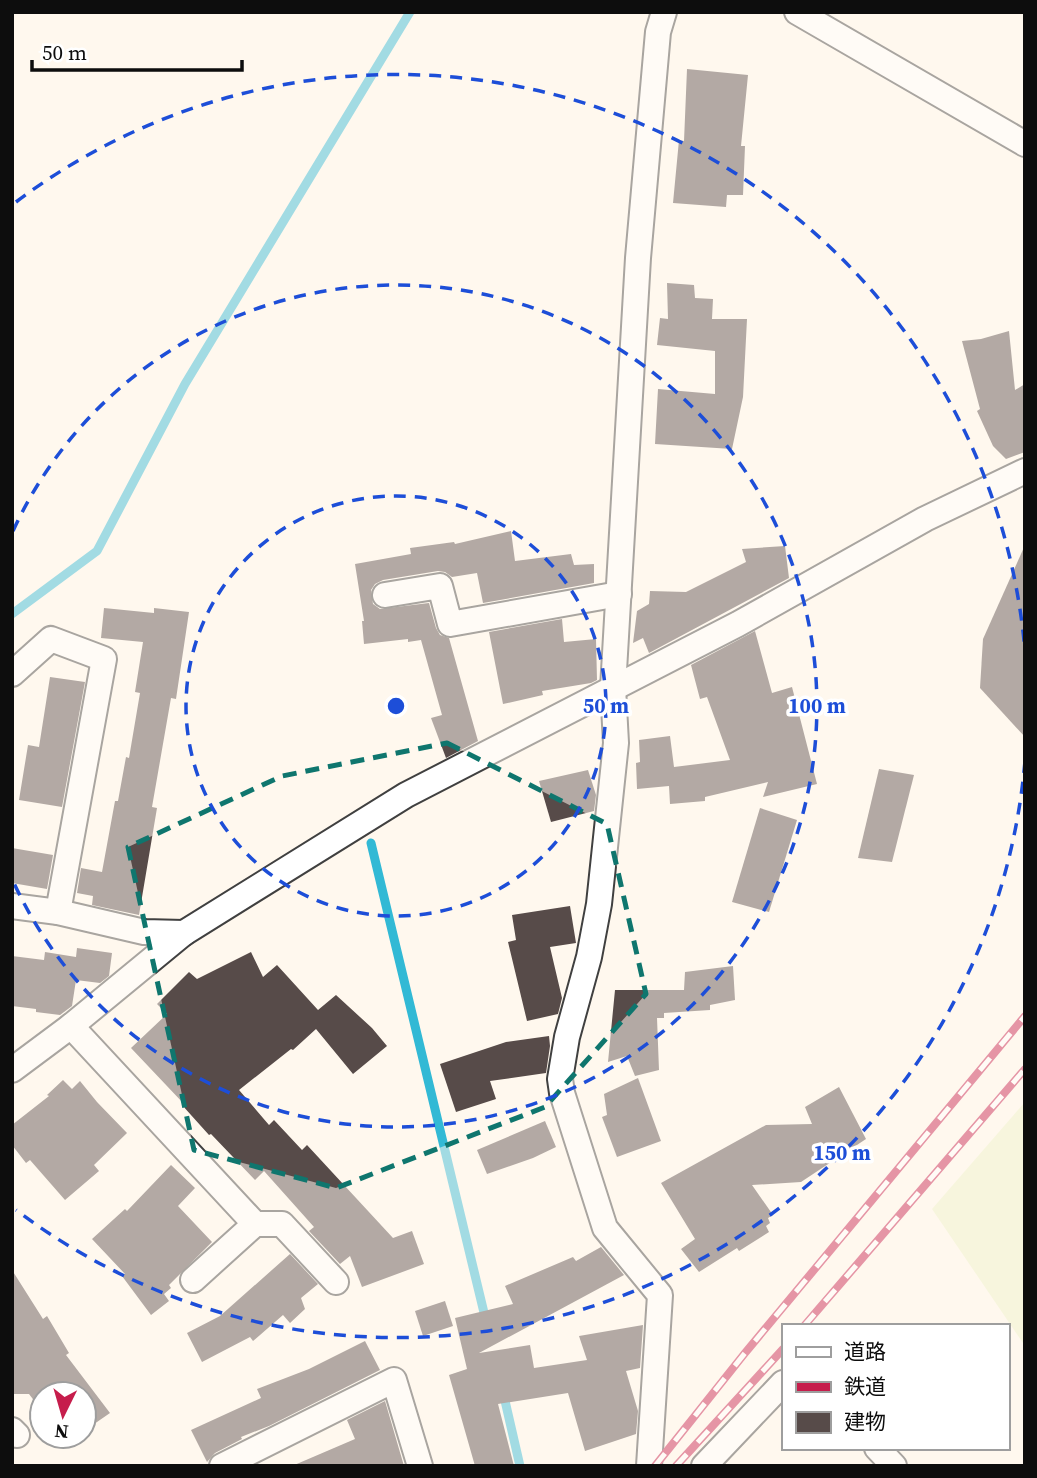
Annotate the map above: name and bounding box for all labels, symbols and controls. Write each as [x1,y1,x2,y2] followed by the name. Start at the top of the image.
[32,28,242,72] scale bar
[42,38,87,67] text: 50 m
[583,691,629,720] text: 50 m
[788,691,846,720] text: 100 m
[384,694,408,718] centre of rings
[813,1138,871,1167] text: 150 m
[782,1324,1009,1450] legend
[844,1337,886,1366] text: 道路
[844,1372,886,1401] text: 鉄道
[28,1380,98,1450] north arrow
[844,1407,886,1436] text: 建物
[53,1418,70,1445] text: N

